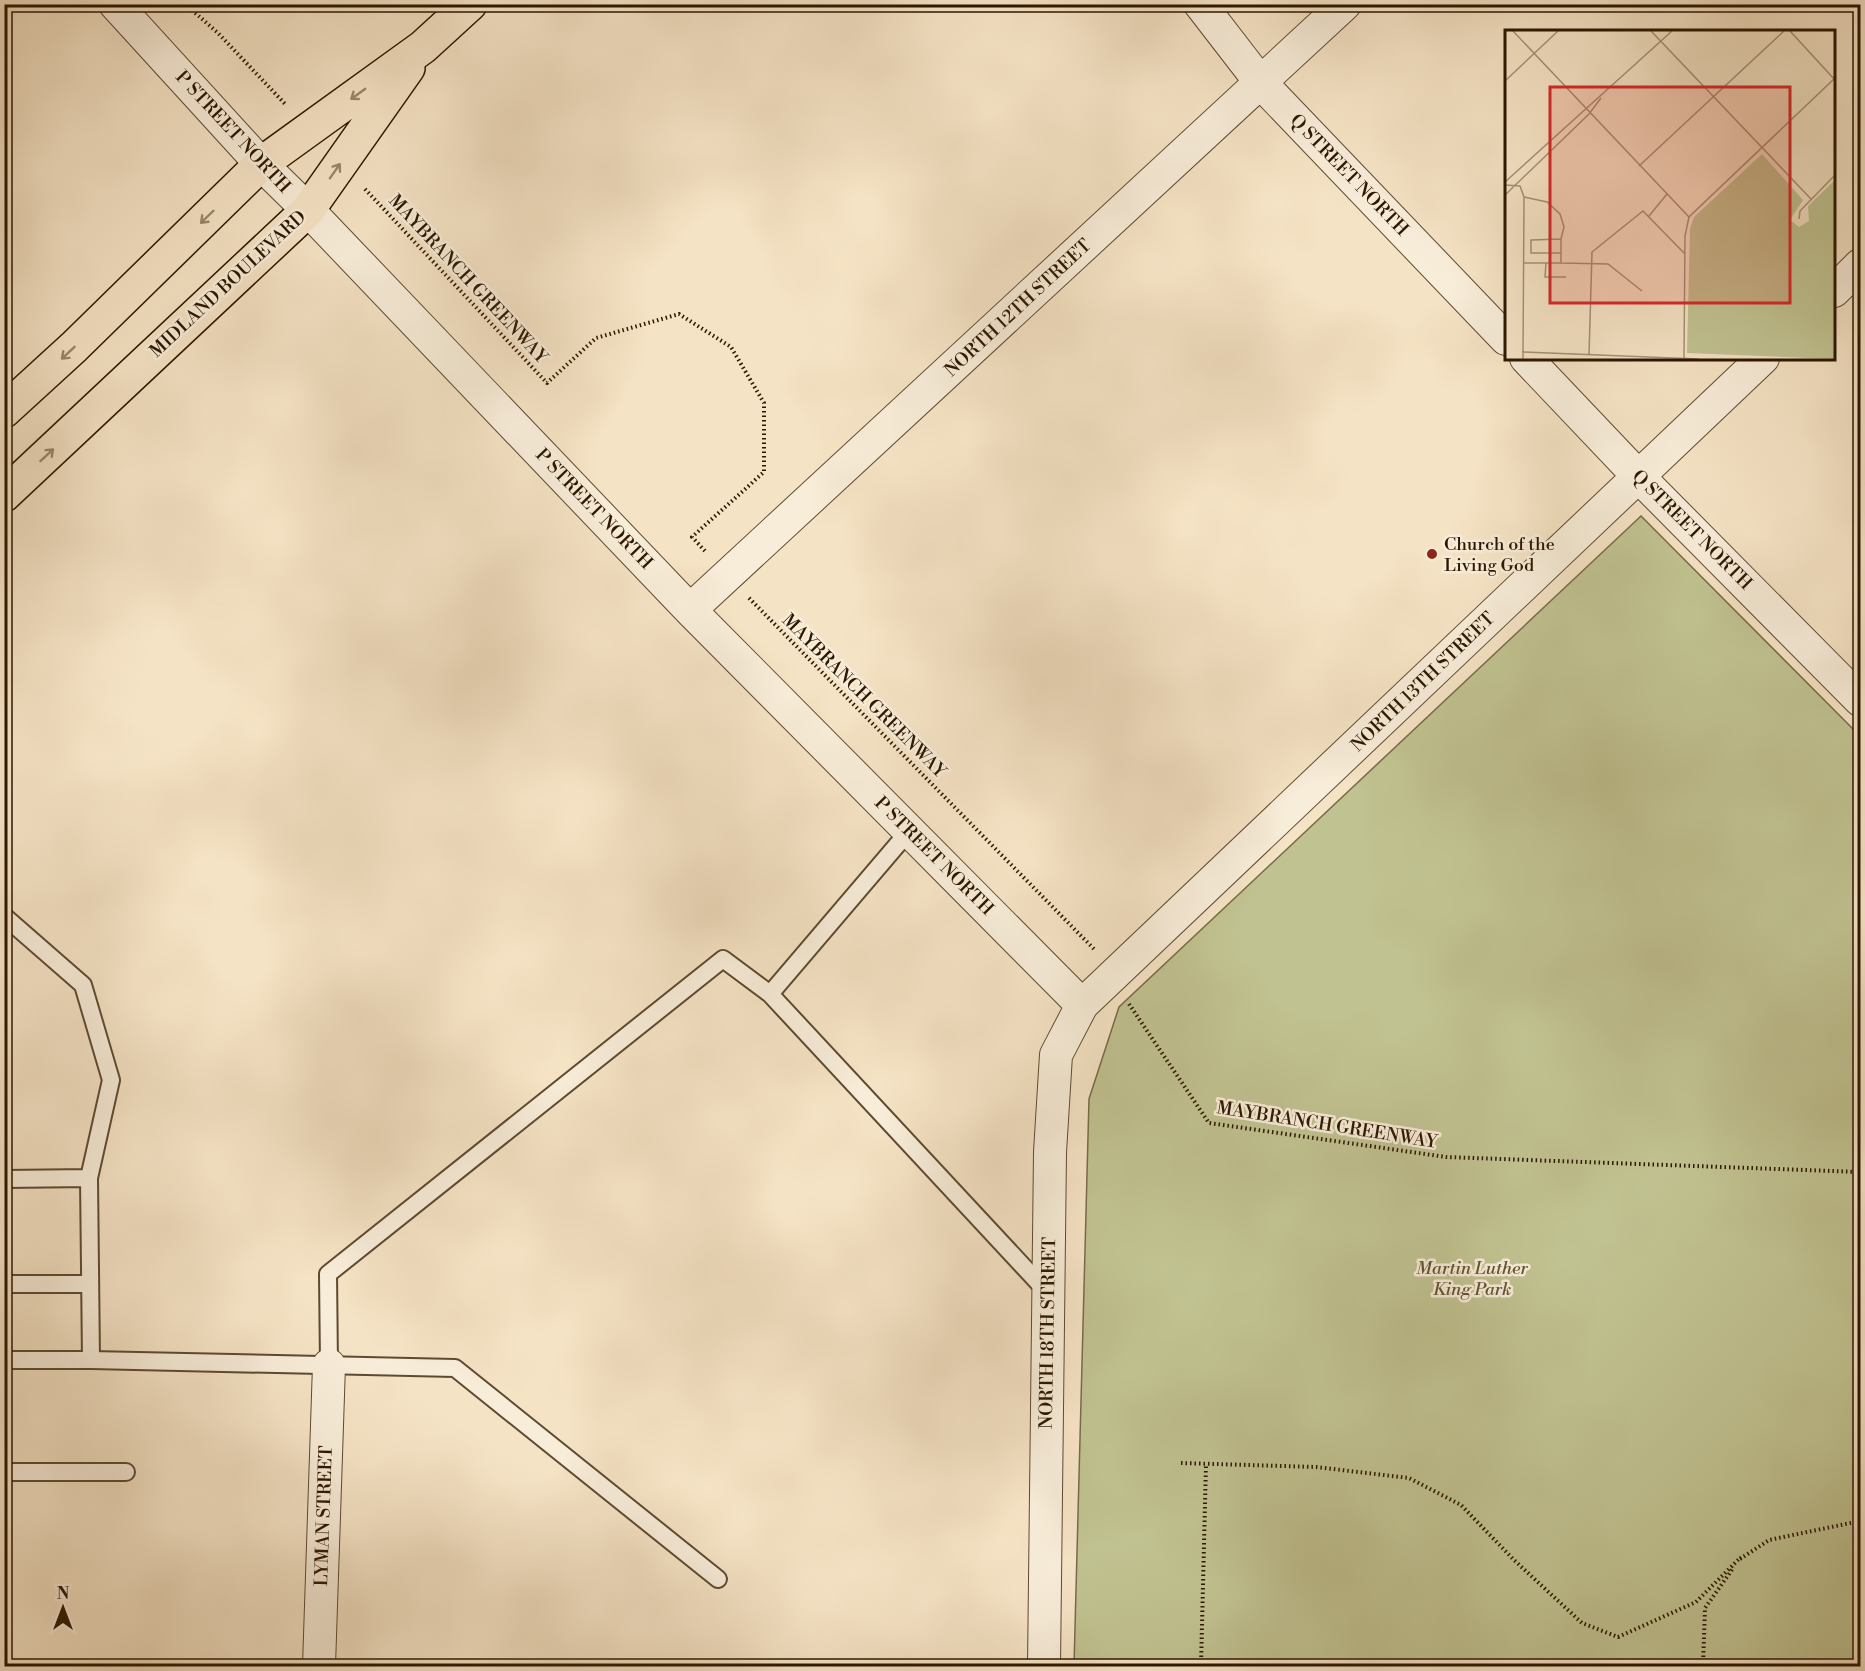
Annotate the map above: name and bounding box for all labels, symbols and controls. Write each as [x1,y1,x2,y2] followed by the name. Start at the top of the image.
[1505,30,1835,360] inset map
[170,66,296,198] street label: P STREET NORTH
[351,88,367,100] one-way arrow
[1285,109,1414,241] street label: Q STREET NORTH
[329,163,341,180] one-way arrow
[384,190,553,369] street label: MAYBRANCH GREENWAY
[145,205,311,363] street label: MIDLAND BOULEVARD
[200,209,215,224] one-way arrow
[940,234,1096,382] street label: NORTH 12TH STREET
[61,346,76,360] one-way arrow
[530,444,658,575] street label: P STREET NORTH
[40,447,55,462] one-way arrow
[1627,465,1757,595] street label: Q STREET NORTH
[1444,533,1555,577] place label: Church of the Living God
[1425,547,1439,561] marker: Church of the Living God
[1346,607,1500,757] street label: NORTH 13TH STREET
[777,609,952,784] street label: MAYBRANCH GREENWAY
[870,792,999,921] street label: P STREET NORTH
[1215,1096,1440,1154] street label: MAYBRANCH GREENWAY
[1035,1236,1061,1429] street label: NORTH 18TH STREET
[1416,1257,1528,1301] park label: Martin Luther King Park
[310,1445,338,1587] street label: LYMAN STREET
[33,1578,93,1638] north arrow
[57,1584,70,1604] text: N

